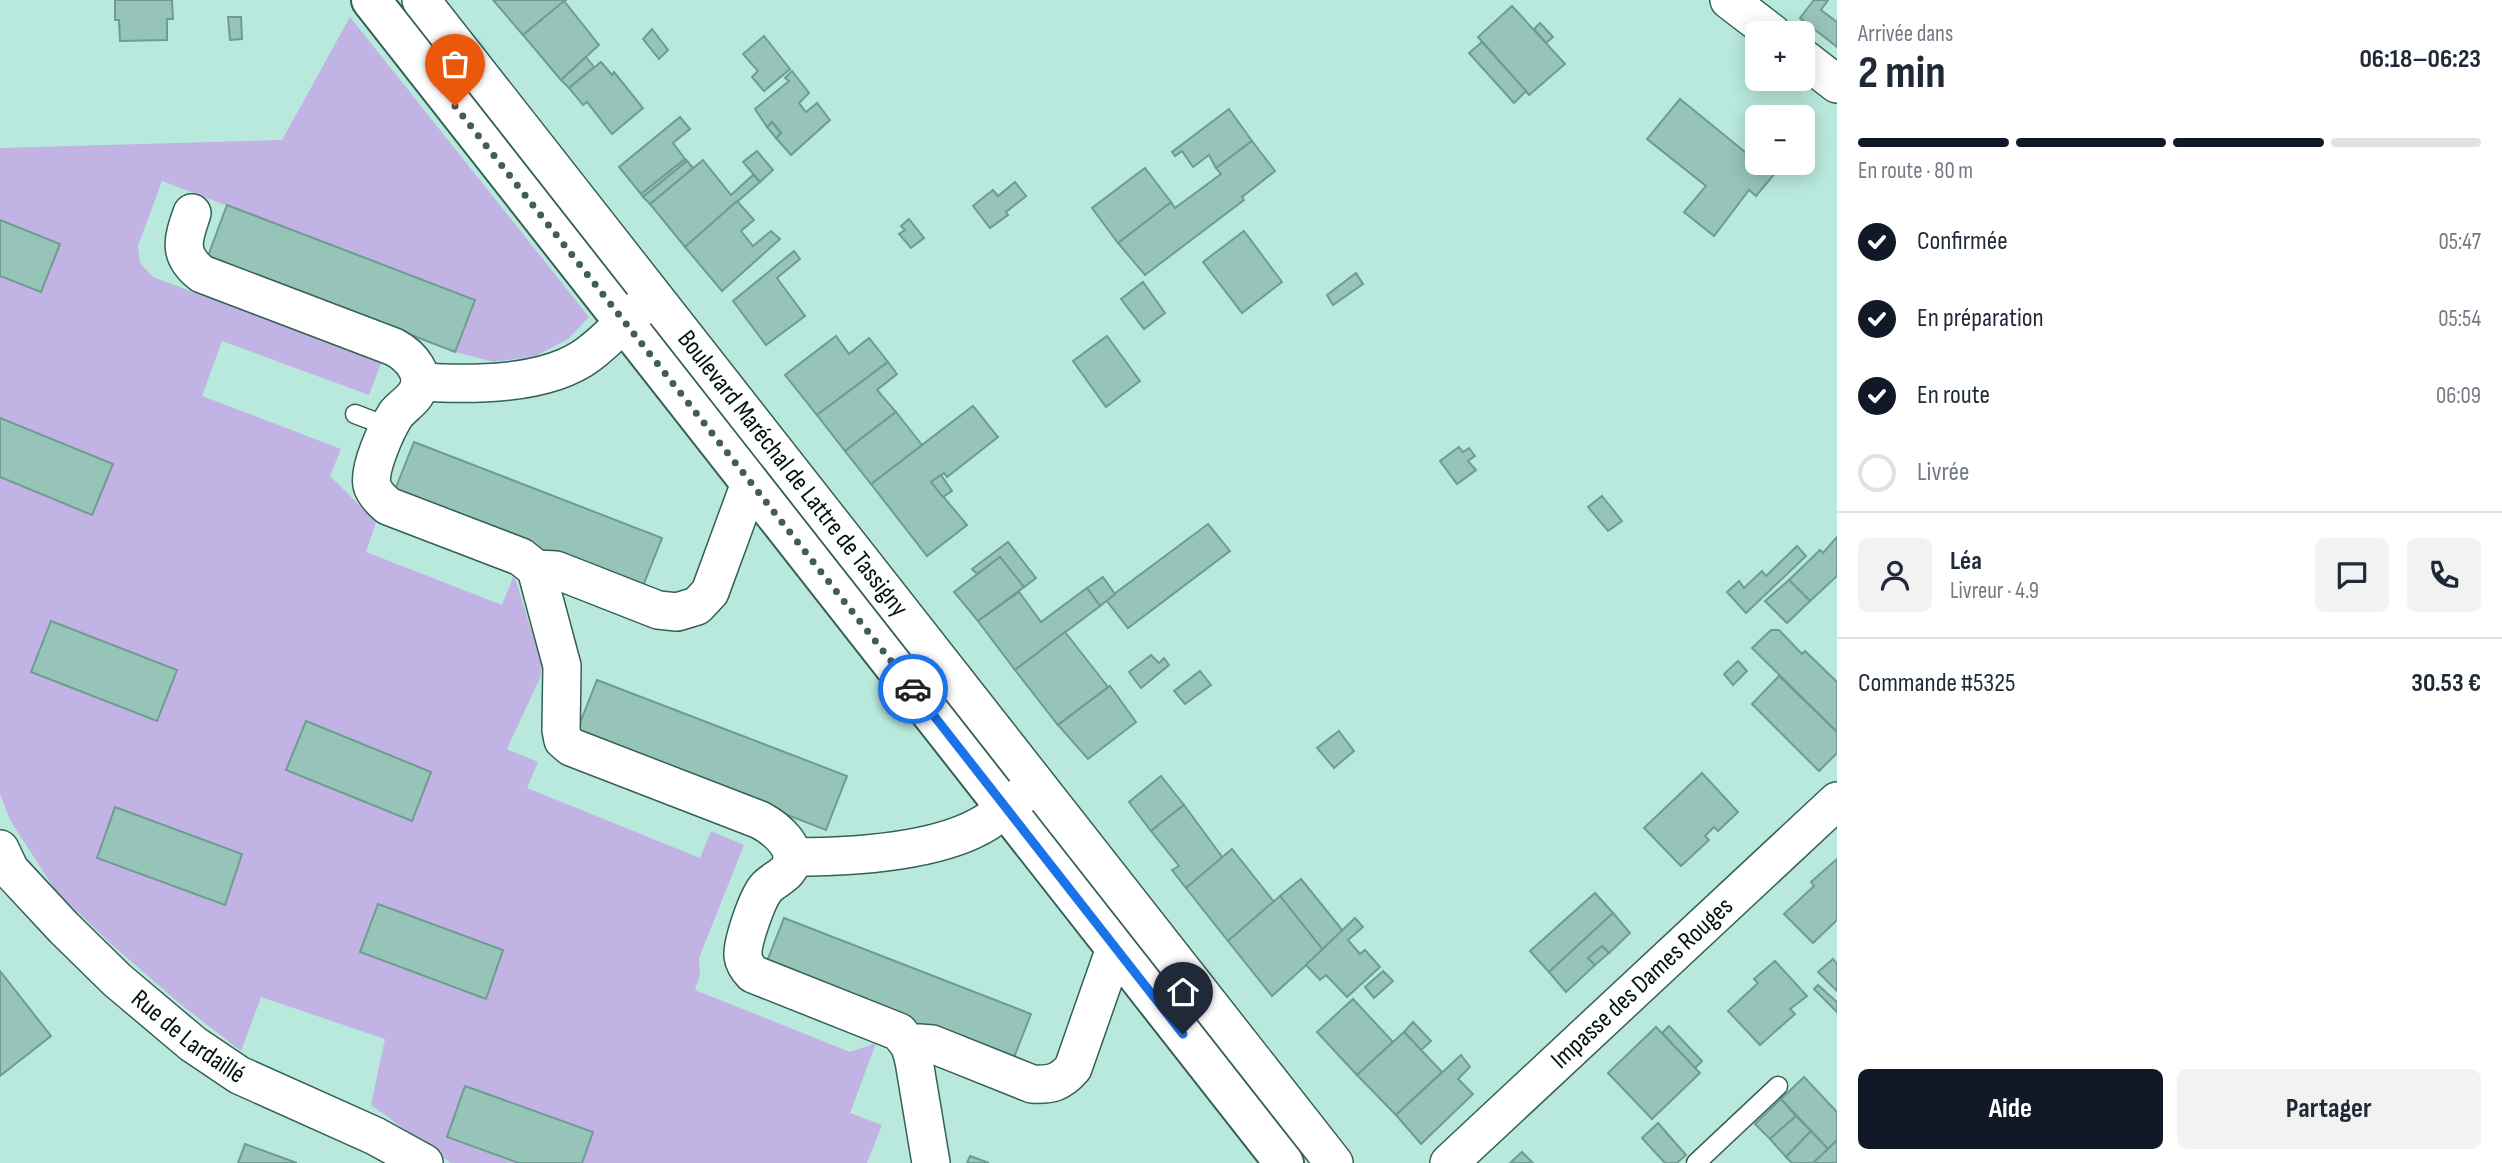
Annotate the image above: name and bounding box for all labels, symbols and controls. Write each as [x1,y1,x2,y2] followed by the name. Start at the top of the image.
[1858,20,1953,48] text: Arrivée dans
[1745,21,1815,175] map controls
[1745,21,1815,91] button: +
[425,34,485,106] pin
[2359,44,2481,75] text: 06:18–06:23
[436,45,474,83] icon: bag
[1858,46,1946,101] text: 2 min
[1745,105,1815,175] button: −
[1858,157,1973,185] text: En route · 80 m
[1858,223,1896,261] icon: check
[1917,226,2008,257] text: Confirmée
[2439,228,2481,256] text: 05:47
[1858,300,1896,338] icon: check
[1917,303,2044,334] text: En préparation
[2438,305,2481,333] text: 05:54
[671,324,915,623] street label: Boulevard Maréchal de Lattre de Tassigny
[1858,377,1896,415] icon: check
[1917,380,1990,411] text: En route
[2436,382,2481,410] text: 06:09
[1917,457,1969,488] text: Livrée
[1858,538,1932,612] button: person
[2315,538,2389,612] button: chat
[2407,538,2481,612] button: phone
[1950,546,1982,577] text: Léa
[1950,577,2039,605] text: Livreur · 4.9
[878,654,948,724] courier
[1858,668,2015,699] text: Commande #5325
[2411,668,2481,699] text: 30.53 €
[894,670,932,708] icon: car
[1545,891,1739,1075] street label: Impasse des Dames Rouges
[1153,962,1213,1034] pin
[1164,973,1202,1011] icon: home
[125,983,251,1090] street label: Rue de Lardaillé
[1858,1069,2163,1149] button: Aide
[2177,1069,2481,1149] button: Partager

